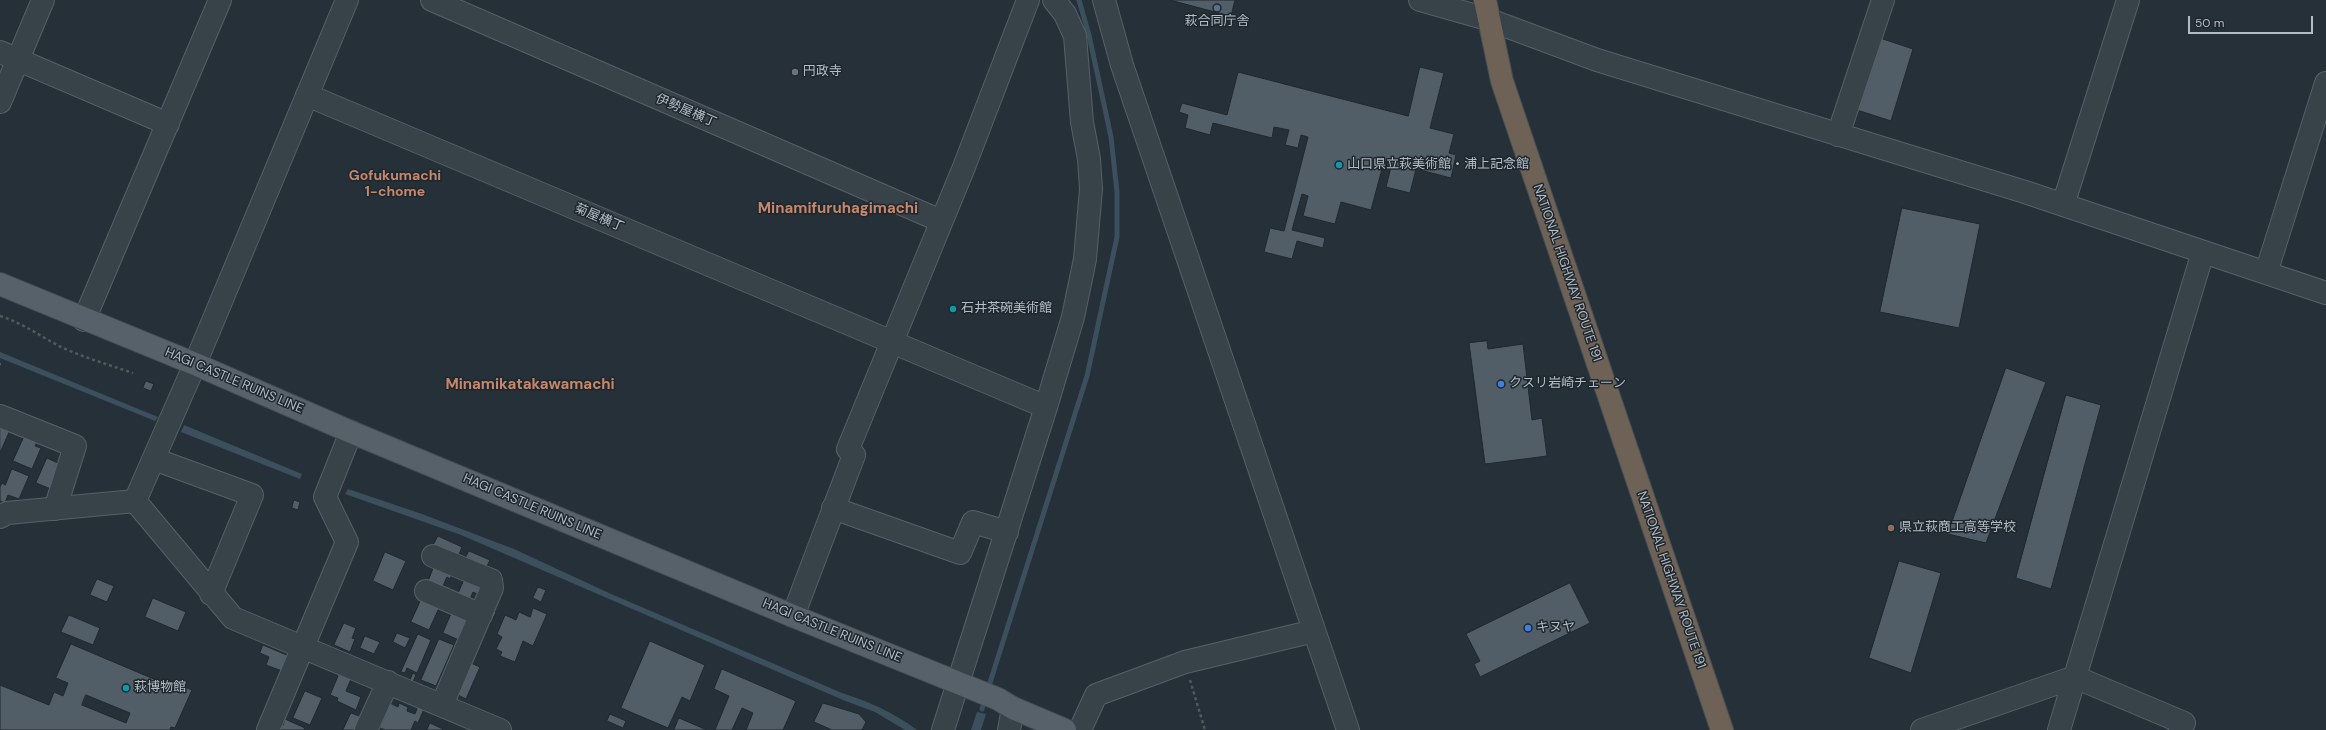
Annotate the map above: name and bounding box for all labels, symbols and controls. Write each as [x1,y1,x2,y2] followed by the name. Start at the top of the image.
[1212,3,1222,13] marker: 萩合同庁舎
[2190,8,2315,34] scale bar
[1185,14,1249,30] place label: 萩合同庁舎
[2195,15,2224,31] text: 50 m
[803,64,842,80] place label: 円政寺
[790,67,800,77] marker: 円政寺
[653,91,719,131] street label: 伊勢屋横丁
[1347,157,1529,173] place label: 山口県立萩美術館・浦上記念館
[1334,160,1344,170] marker: 山口県立萩美術館・浦上記念館
[349,168,441,200] district label: Gofukumachi 1-chome
[1529,182,1605,364] street label: NATIONAL HIGHWAY ROUTE 191
[758,200,918,218] district label: Minamifuruhagimachi
[572,201,626,235] street label: 菊屋横丁
[961,301,1052,317] place label: 石井茶碗美術館
[948,304,958,314] marker: 石井茶碗美術館
[162,345,306,417] street label: HAGI CASTLE RUINS LINE
[445,376,615,394] district label: Minamikatakawamachi
[1509,376,1626,392] place label: クスリ岩崎チェーン
[1496,379,1506,389] marker: クスリ岩崎チェーン
[460,471,604,543] street label: HAGI CASTLE RUINS LINE
[1633,489,1709,671] street label: NATIONAL HIGHWAY ROUTE 191
[1899,520,2016,536] place label: 県立萩商工高等学校
[1886,523,1896,533] marker: 県立萩商工高等学校
[760,596,904,666] street label: HAGI CASTLE RUINS LINE
[1536,620,1575,636] place label: キヌヤ
[1523,623,1533,633] marker: キヌヤ
[134,680,186,696] place label: 萩博物館
[121,683,131,693] marker: 萩博物館

